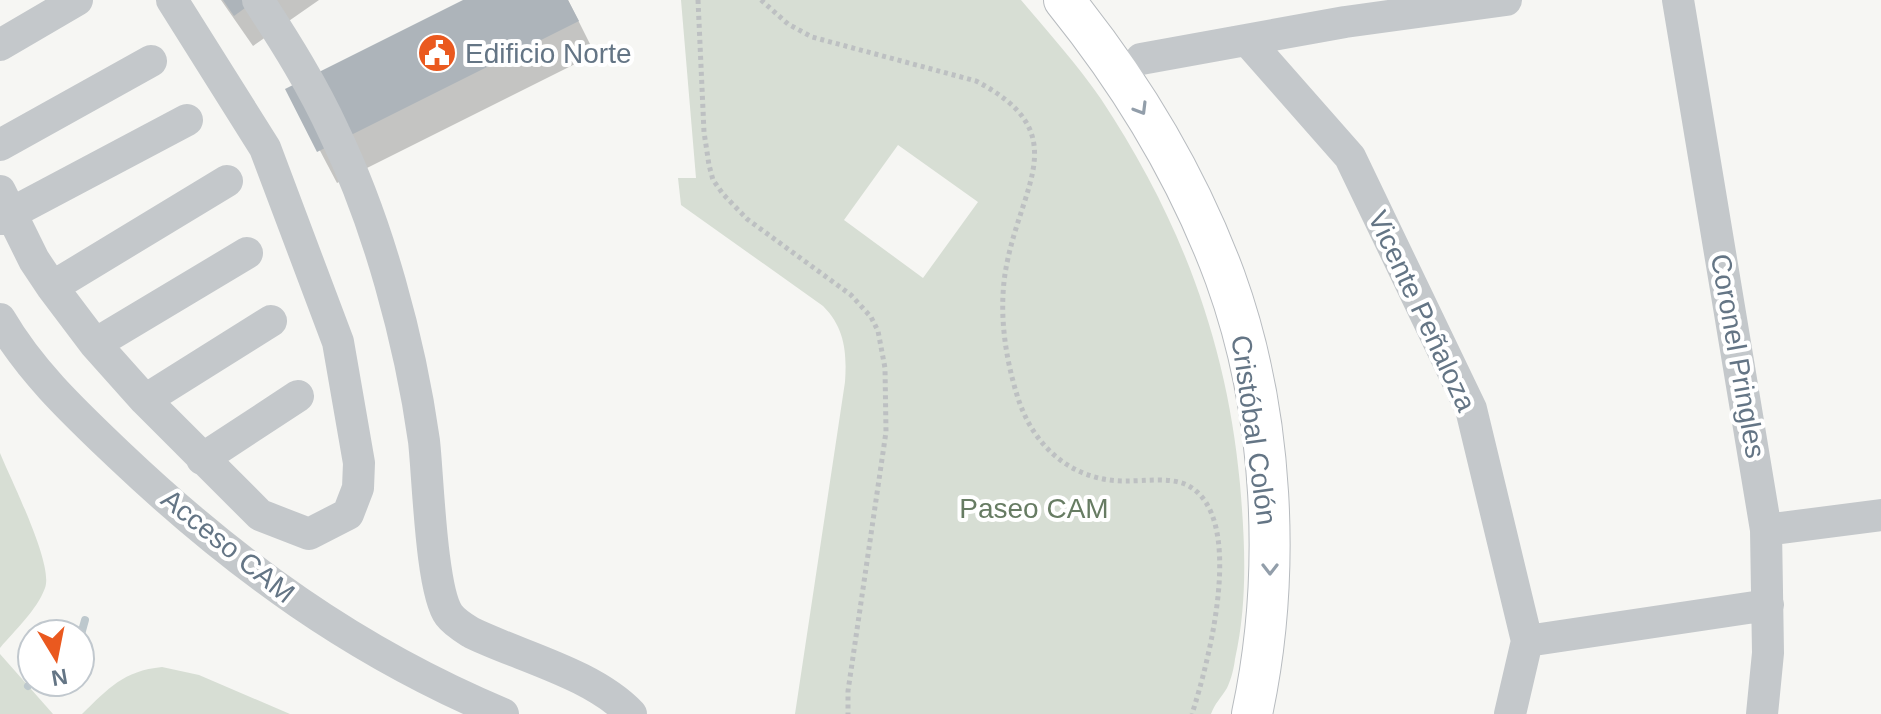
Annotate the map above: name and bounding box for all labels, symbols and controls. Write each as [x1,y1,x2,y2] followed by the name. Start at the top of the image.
[416,32,458,74] public building icon: Edificio Norte
[465,38,632,69] place label: Edificio Norte
[1131,100,1147,115] one-way arrow
[1362,206,1482,416] street label: Vicente Peñaloza
[1705,251,1771,461] street label: Coronel Pringles
[1225,333,1283,527] street label: Cristóbal Colón
[155,483,301,609] street label: Acceso CAM
[959,493,1109,524] park label: Paseo CAM
[1261,563,1278,576] one-way arrow
[16,618,96,698] north arrow
[49,664,69,691] text: N

